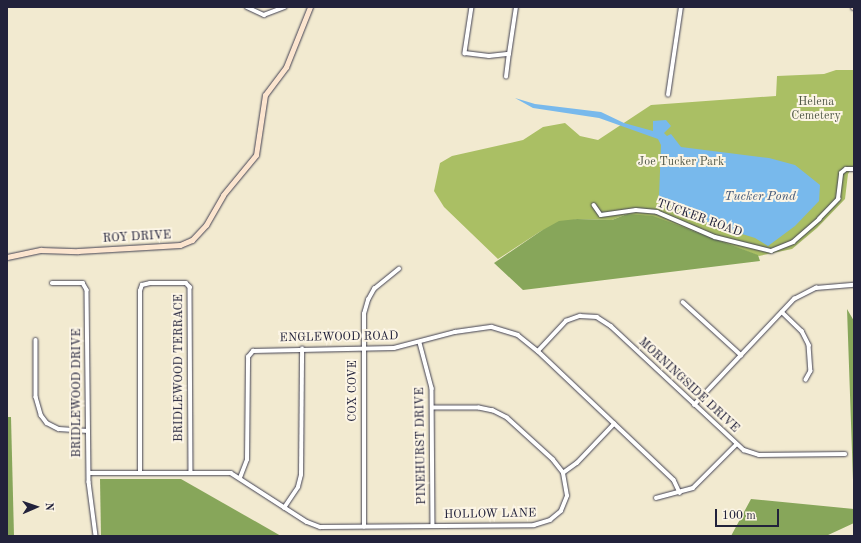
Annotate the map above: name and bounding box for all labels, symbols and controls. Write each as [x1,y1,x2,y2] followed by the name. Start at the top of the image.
[791,96,841,124] park label: Helena Cemetery
[638,156,724,170] park label: Joe Tucker Park
[724,189,796,205] water label: Tucker Pond
[654,197,744,241] street label: TUCKER ROAD
[102,229,172,247] street label: ROY DRIVE
[173,294,187,442] street label: BRIDLEWOOD TERRACE
[71,328,85,458] street label: BRIDLEWOOD DRIVE
[279,330,399,346] street label: ENGLEWOOD ROAD
[635,336,741,436] street label: MORNINGSIDE DRIVE
[347,360,361,422] street label: COX COVE
[414,387,430,505] street label: PINEHURST DRIVE
[16,487,56,527] north arrow
[717,501,781,527] scale bar
[43,502,54,511] text: N
[444,507,536,523] street label: HOLLOW LANE
[722,510,756,522] text: 100 m

